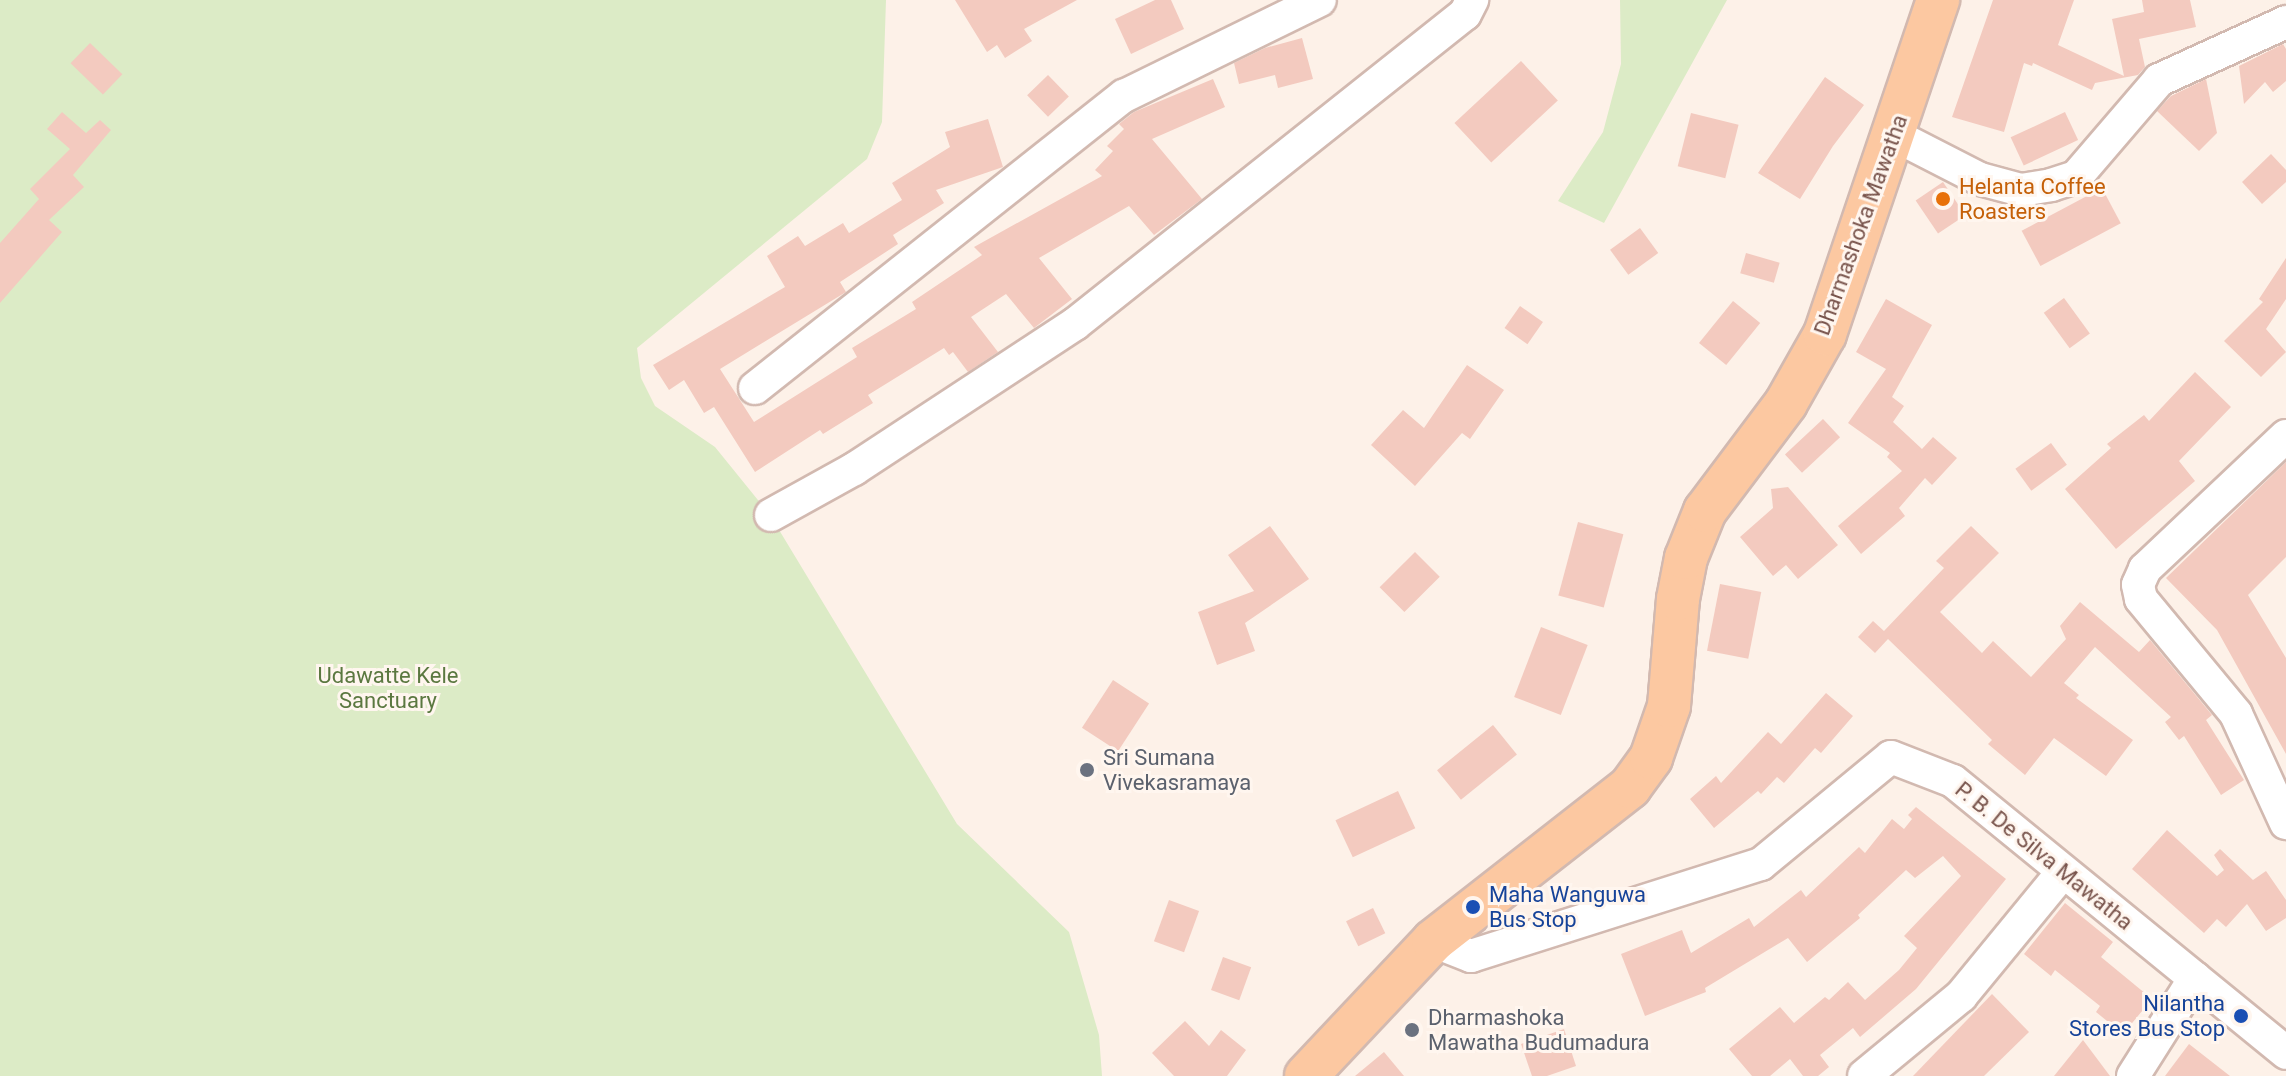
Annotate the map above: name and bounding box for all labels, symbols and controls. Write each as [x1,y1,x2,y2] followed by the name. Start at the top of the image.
[1809,111,1913,339] street label: Dharmashoka Mawatha
[1959,173,2106,224] place label: Helanta Coffee Roasters
[1934,190,1952,208] marker: Helanta Coffee Roasters
[318,662,458,714] park label: Udawatte Kele Sanctuary
[1103,744,1251,796] place label: Sri Sumana Vivekasramaya
[1078,761,1096,779] marker: Sri Sumana Vivekasramaya
[1950,776,2138,936] street label: P. B. De Silva Mawatha
[1489,881,1646,932] place label: Maha Wanguwa Bus Stop
[1464,898,1482,916] marker: Maha Wanguwa Bus Stop
[2069,990,2225,1042] place label: Nilantha Stores Bus Stop
[1428,1004,1650,1056] place label: Dharmashoka Mawatha Budumadura
[2232,1007,2250,1025] marker: Nilantha Stores Bus Stop
[1403,1021,1421,1039] marker: Dharmashoka Mawatha Budumadura

